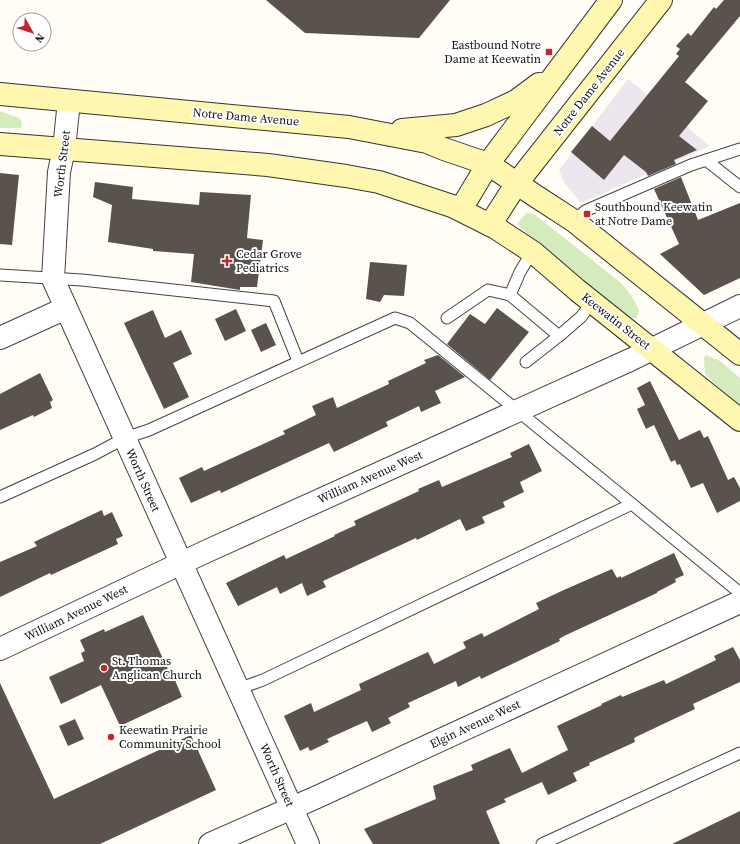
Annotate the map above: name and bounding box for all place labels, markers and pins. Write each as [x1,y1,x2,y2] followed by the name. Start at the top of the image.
[444,37,541,67] place label: Eastbound Notre Dame at Keewatin
[544,47,554,57] marker: Eastbound Notre Dame at Keewatin
[595,199,713,229] place label: Southbound Keewatin at Notre Dame
[582,209,592,219] marker: Southbound Keewatin at Notre Dame
[236,246,302,276] place label: Cedar Grove Pediatrics
[221,255,233,267] marker: Cedar Grove Pediatrics
[112,653,202,683] place label: St. Thomas Anglican Church
[99,663,109,673] marker: St. Thomas Anglican Church
[119,722,222,752] place label: Keewatin Prairie Community School
[106,732,116,742] marker: Keewatin Prairie Community School

